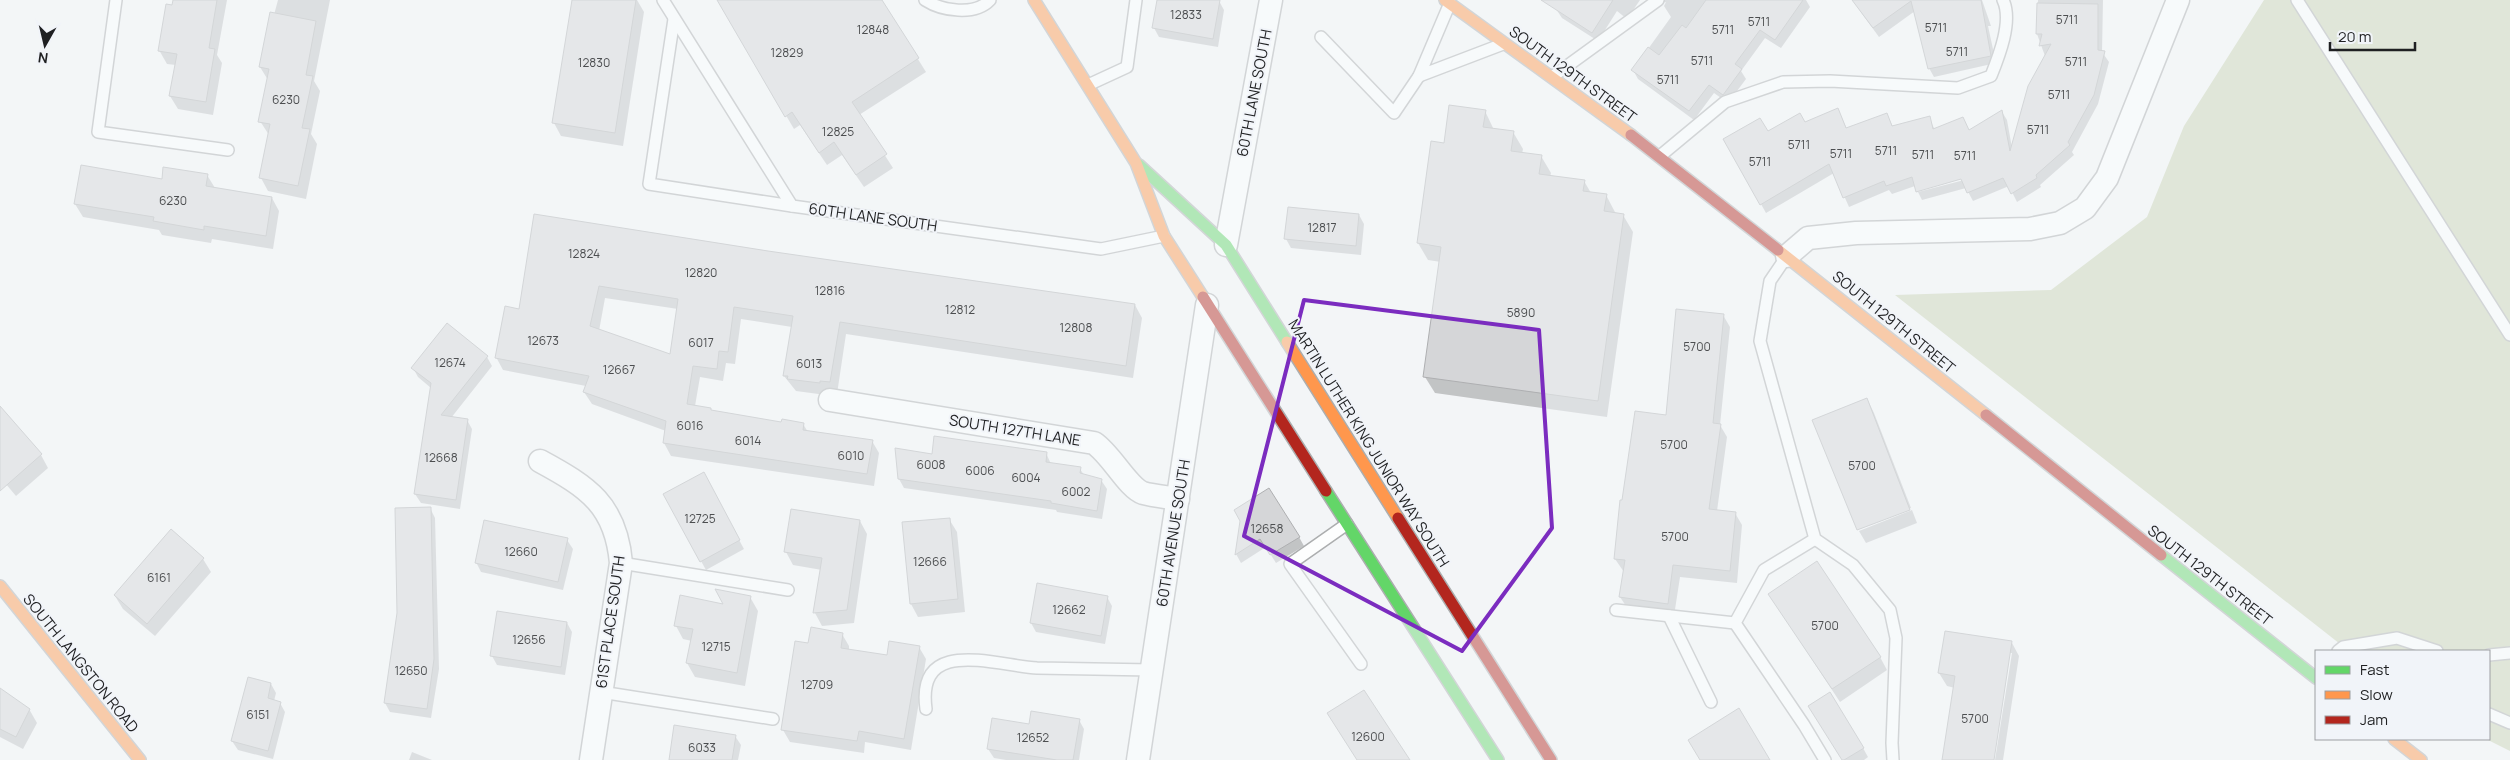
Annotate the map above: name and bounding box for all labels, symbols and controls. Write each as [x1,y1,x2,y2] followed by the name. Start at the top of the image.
[1170,6,1202,23] house number: 12833
[2056,11,2078,28] house number: 5711
[1748,13,1770,30] house number: 5711
[1925,19,1947,36] house number: 5711
[20,20,70,70] north arrow
[2330,20,2415,52] scale bar
[857,21,889,38] house number: 12848
[1505,21,1641,127] street label: SOUTH 129TH STREET
[1712,21,1734,38] house number: 5711
[2338,26,2371,47] text: 20 m
[1231,27,1277,159] street label: 60TH LANE SOUTH
[1946,43,1968,60] house number: 5711
[771,44,803,61] house number: 12829
[37,48,49,68] text: N
[1691,52,1713,69] house number: 5711
[2065,53,2087,70] house number: 5711
[578,54,610,71] house number: 12830
[1657,71,1679,88] house number: 5711
[2048,86,2070,103] house number: 5711
[272,91,300,108] house number: 6230
[2027,121,2049,138] house number: 5711
[822,123,854,140] house number: 12825
[1788,136,1810,153] house number: 5711
[1875,142,1897,159] house number: 5711
[1830,145,1852,162] house number: 5711
[1912,146,1934,163] house number: 5711
[1954,147,1976,164] house number: 5711
[1749,153,1771,170] house number: 5711
[159,192,187,209] house number: 6230
[807,198,939,236] street label: 60TH LANE SOUTH
[1307,219,1337,236] house number: 12817
[568,245,600,262] house number: 12824
[685,264,717,281] house number: 12820
[1828,266,1960,378] street label: SOUTH 129TH STREET
[815,282,845,299] house number: 12816
[945,301,975,318] house number: 12812
[1507,304,1535,321] house number: 5890
[1284,315,1454,571] street label: MARTIN LUTHER KING JUNIOR WAY SOUTH
[1060,319,1092,336] house number: 12808
[527,332,559,349] house number: 12673
[688,334,714,351] house number: 6017
[1683,338,1711,355] house number: 5700
[434,354,466,371] house number: 12674
[796,355,822,372] house number: 6013
[603,361,635,378] house number: 12667
[948,409,1082,451] street label: SOUTH 127TH LANE
[677,417,703,434] house number: 6016
[735,432,761,449] house number: 6014
[1660,436,1688,453] house number: 5700
[838,447,864,464] house number: 6010
[424,449,458,466] house number: 12668
[916,456,946,473] house number: 6008
[1848,457,1876,474] house number: 5700
[1151,458,1195,608] street label: 60TH AVENUE SOUTH
[965,462,995,479] house number: 6006
[1011,469,1041,486] house number: 6004
[1062,483,1091,500] house number: 6002
[684,510,716,527] house number: 12725
[1251,520,1283,537] house number: 12658
[2143,520,2277,630] street label: SOUTH 129TH STREET
[1661,528,1689,545] house number: 5700
[504,543,538,560] house number: 12660
[913,553,947,570] house number: 12666
[590,554,630,690] street label: 61ST PLACE SOUTH
[147,569,171,586] house number: 6161
[18,589,144,737] street label: SOUTH LANGSTON ROAD
[1052,601,1086,618] house number: 12662
[1811,617,1839,634] house number: 5700
[512,631,546,648] house number: 12656
[701,638,731,655] house number: 12715
[2315,650,2490,740] legend
[2360,659,2389,680] text: Fast
[394,662,428,679] house number: 12650
[801,676,833,693] house number: 12709
[2360,684,2393,705] text: Slow
[246,706,270,723] house number: 6151
[2360,709,2388,730] text: Jam
[1961,710,1989,727] house number: 5700
[1351,728,1385,745] house number: 12600
[1017,729,1049,746] house number: 12652
[688,739,716,756] house number: 6033

